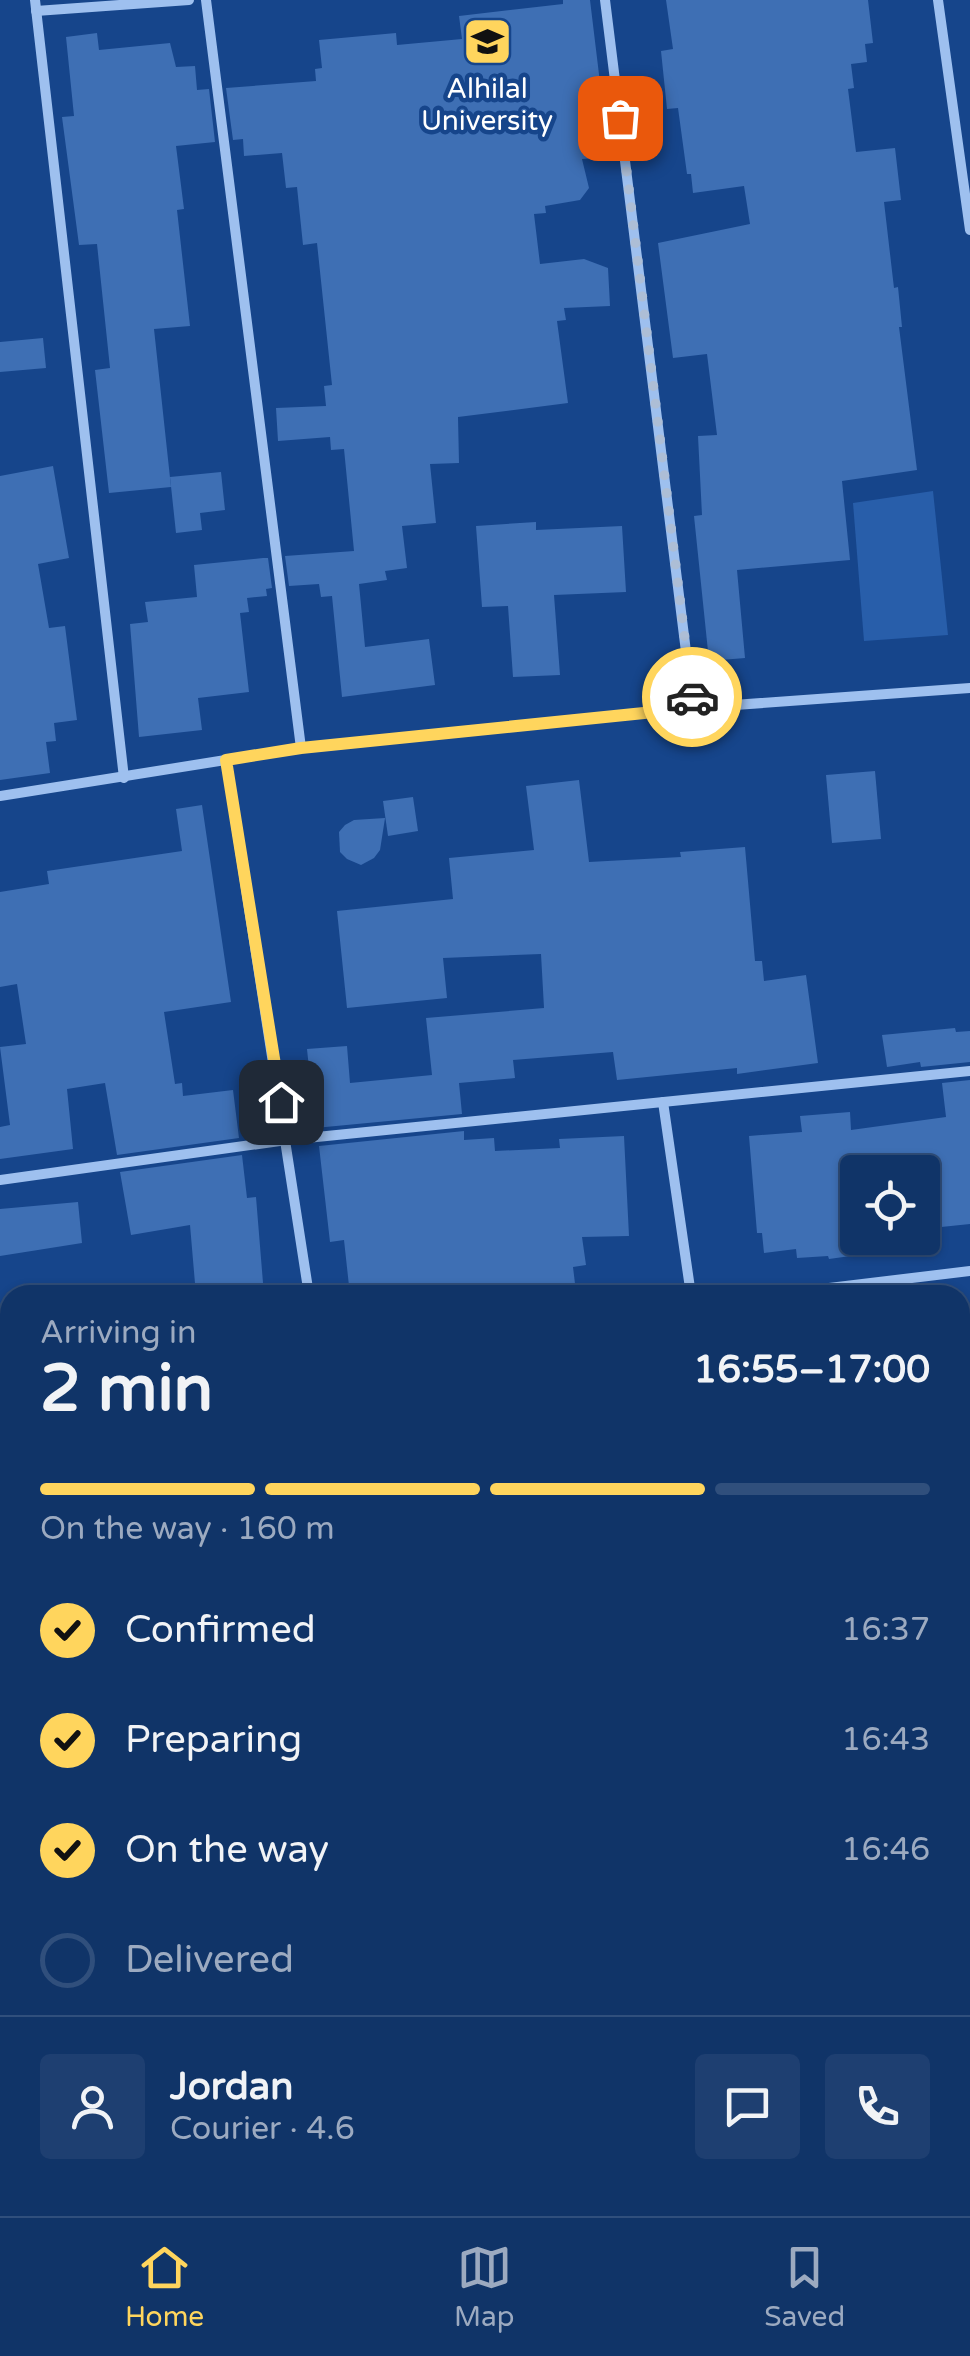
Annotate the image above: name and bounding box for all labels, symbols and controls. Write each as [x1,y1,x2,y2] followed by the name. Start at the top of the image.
[461,15,513,67] school or university icon: Alhilal University
[421,72,553,138] place label: Alhilal University
[578,76,663,161] pin
[593,91,648,146] icon: bag
[642,647,742,747] courier
[665,670,720,725] icon: car
[239,1060,324,1145] pin
[254,1075,309,1130] icon: home
[840,1155,940,1255] map controls
[840,1155,940,1255] button: locate
[40,1314,197,1352] text: Arriving in
[693,1347,930,1393] text: 16:55–17:00
[40,1350,213,1429] text: 2 min
[40,1510,335,1548] text: On the way · 160 m
[40,1603,95,1658] icon: check
[125,1607,316,1653] text: Confirmed
[841,1611,930,1649] text: 16:37
[40,1713,95,1768] icon: check
[125,1717,302,1763] text: Preparing
[841,1721,930,1759] text: 16:43
[40,1823,95,1878] icon: check
[125,1827,329,1873] text: On the way
[841,1831,930,1869] text: 16:46
[125,1937,294,1983] text: Delivered
[40,2054,145,2159] button: person
[695,2054,800,2159] button: chat
[825,2054,930,2159] button: phone
[170,2064,293,2110] text: Jordan
[170,2110,355,2148] text: Courier · 4.6
[125,2240,204,2334] tab: Home
[454,2240,514,2334] tab: Map
[764,2240,845,2334] tab: Saved

